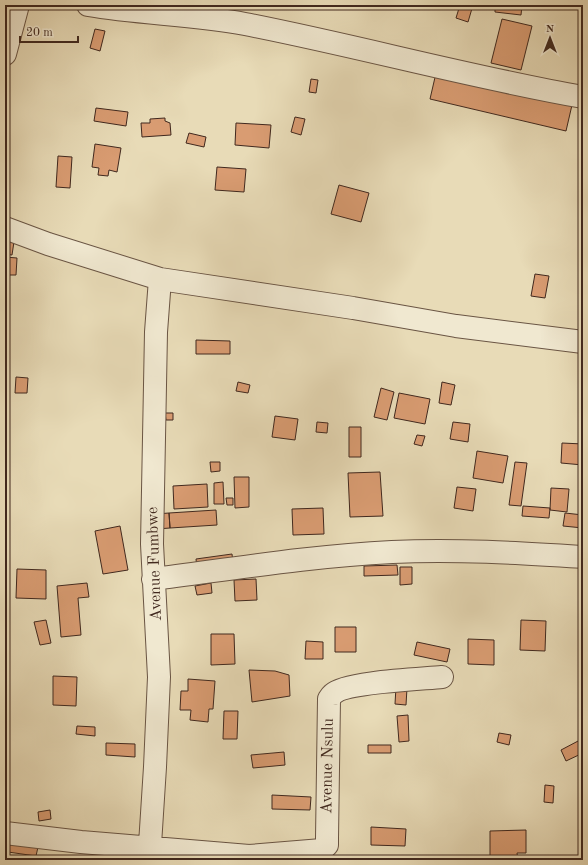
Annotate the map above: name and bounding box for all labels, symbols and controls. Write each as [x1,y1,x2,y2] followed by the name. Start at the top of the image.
[20,18,78,44] scale bar
[530,18,570,58] north arrow
[546,24,555,35] text: N
[26,27,53,39] text: 20 m
[145,507,165,621] street label: Avenue Fumbwe
[319,717,337,814] street label: Avenue Nsulu

